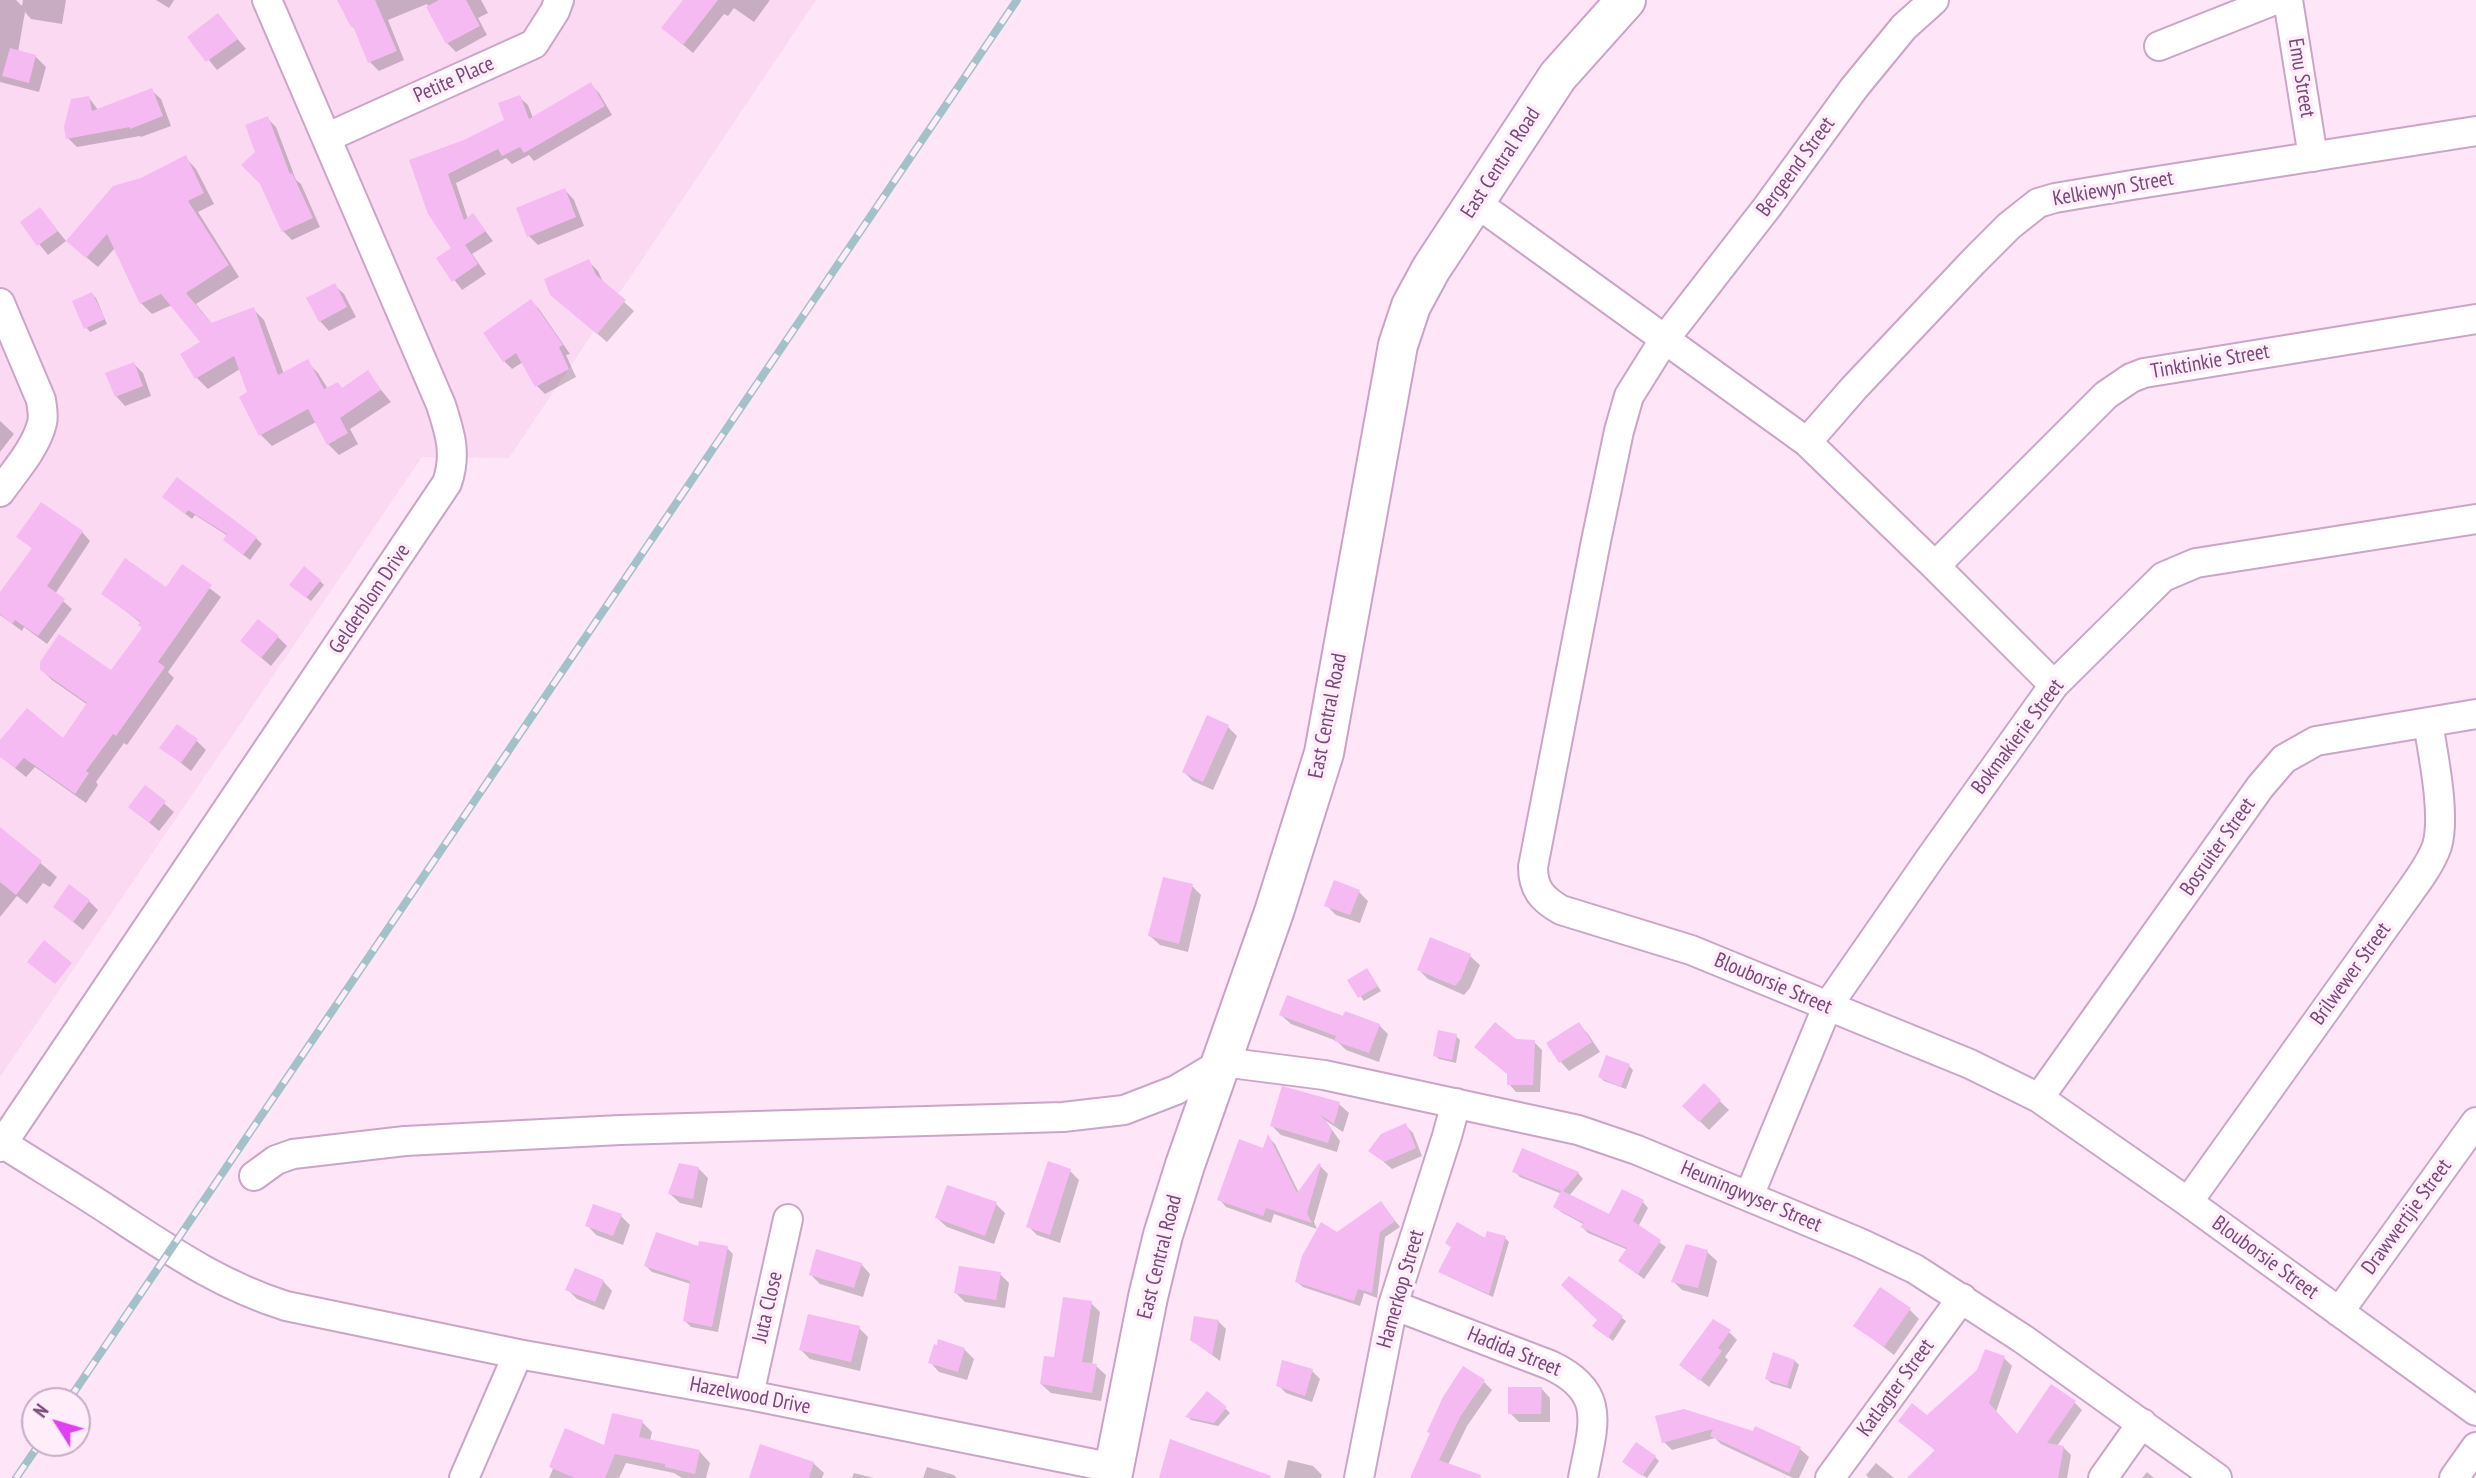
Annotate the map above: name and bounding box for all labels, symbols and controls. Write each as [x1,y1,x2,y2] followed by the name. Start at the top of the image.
[2282,37,2320,119] street label: Emu Street
[410,51,498,109] street label: Petite Place
[1456,103,1546,223] street label: East Central Road
[1751,112,1841,222] street label: Bergeend Street
[2051,166,2175,212] street label: Kelkiewyn Street
[2149,339,2271,385] street label: Tinktinkie Street
[324,539,416,659] street label: Gelderblom Drive
[1304,651,1352,781] street label: East Central Road
[1967,675,2069,799] street label: Bokmakierie Street
[2175,793,2261,901] street label: Bosruiter Street
[2305,918,2397,1030] street label: Brilwewer Street
[1710,948,1836,1020] street label: Blouborsie Street
[2357,1154,2457,1280] street label: Drawwertjie Street
[1677,1156,1825,1238] street label: Heuningwyser Street
[1132,1192,1188,1322] street label: East Central Road
[2207,1211,2323,1305] street label: Blouborsie Street
[1372,1227,1430,1351] street label: Hamerkop Street
[748,1269,788,1345] street label: Juta Close
[1464,1322,1564,1382] street label: Hadida Street
[1852,1334,1940,1442] street label: Katlagter Street
[687,1372,813,1420] street label: Hazelwood Drive
[21,1387,91,1457] north arrow
[28,1399,53,1422] text: N

